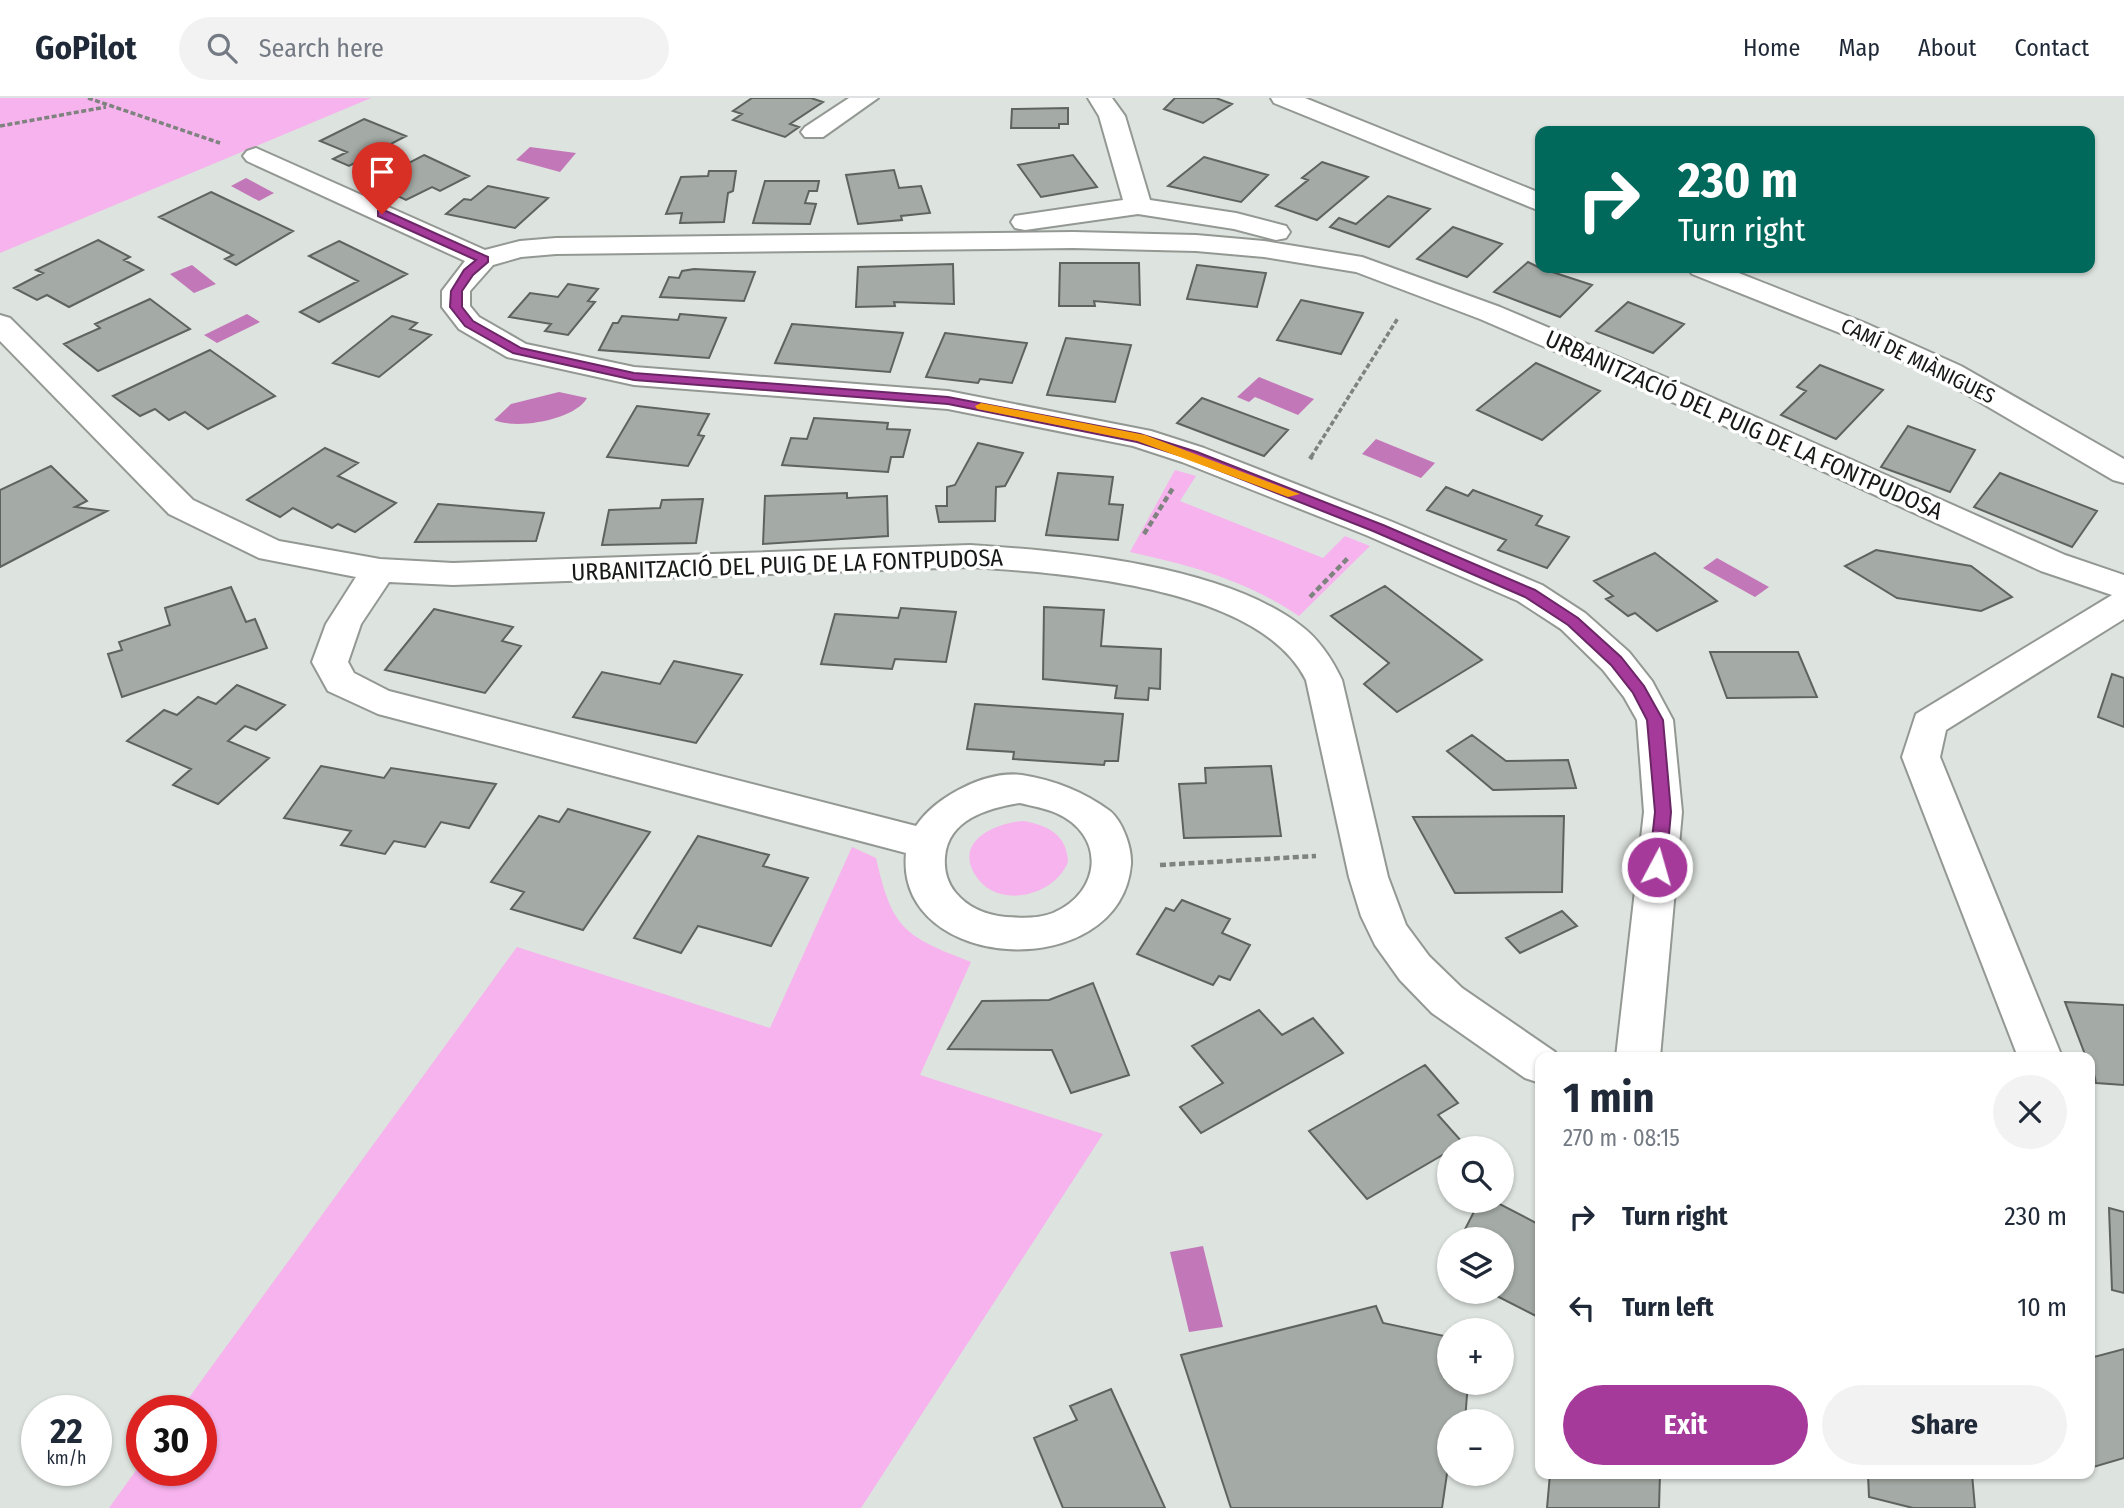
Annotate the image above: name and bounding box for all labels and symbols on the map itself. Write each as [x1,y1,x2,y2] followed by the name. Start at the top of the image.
[352,142,412,214] pin
[1837,312,1999,410] street label: CAMÍ DE MIÀNIGUES
[1541,324,1947,526] street label: URBANITZACIÓ DEL PUIG DE LA FONTPUDOSA
[571,543,1004,587] street label: URBANITZACIÓ DEL PUIG DE LA FONTPUDOSA
[1620,830,1694,904] position arrow
[126,1395,217,1486] speed limit sign: 30

